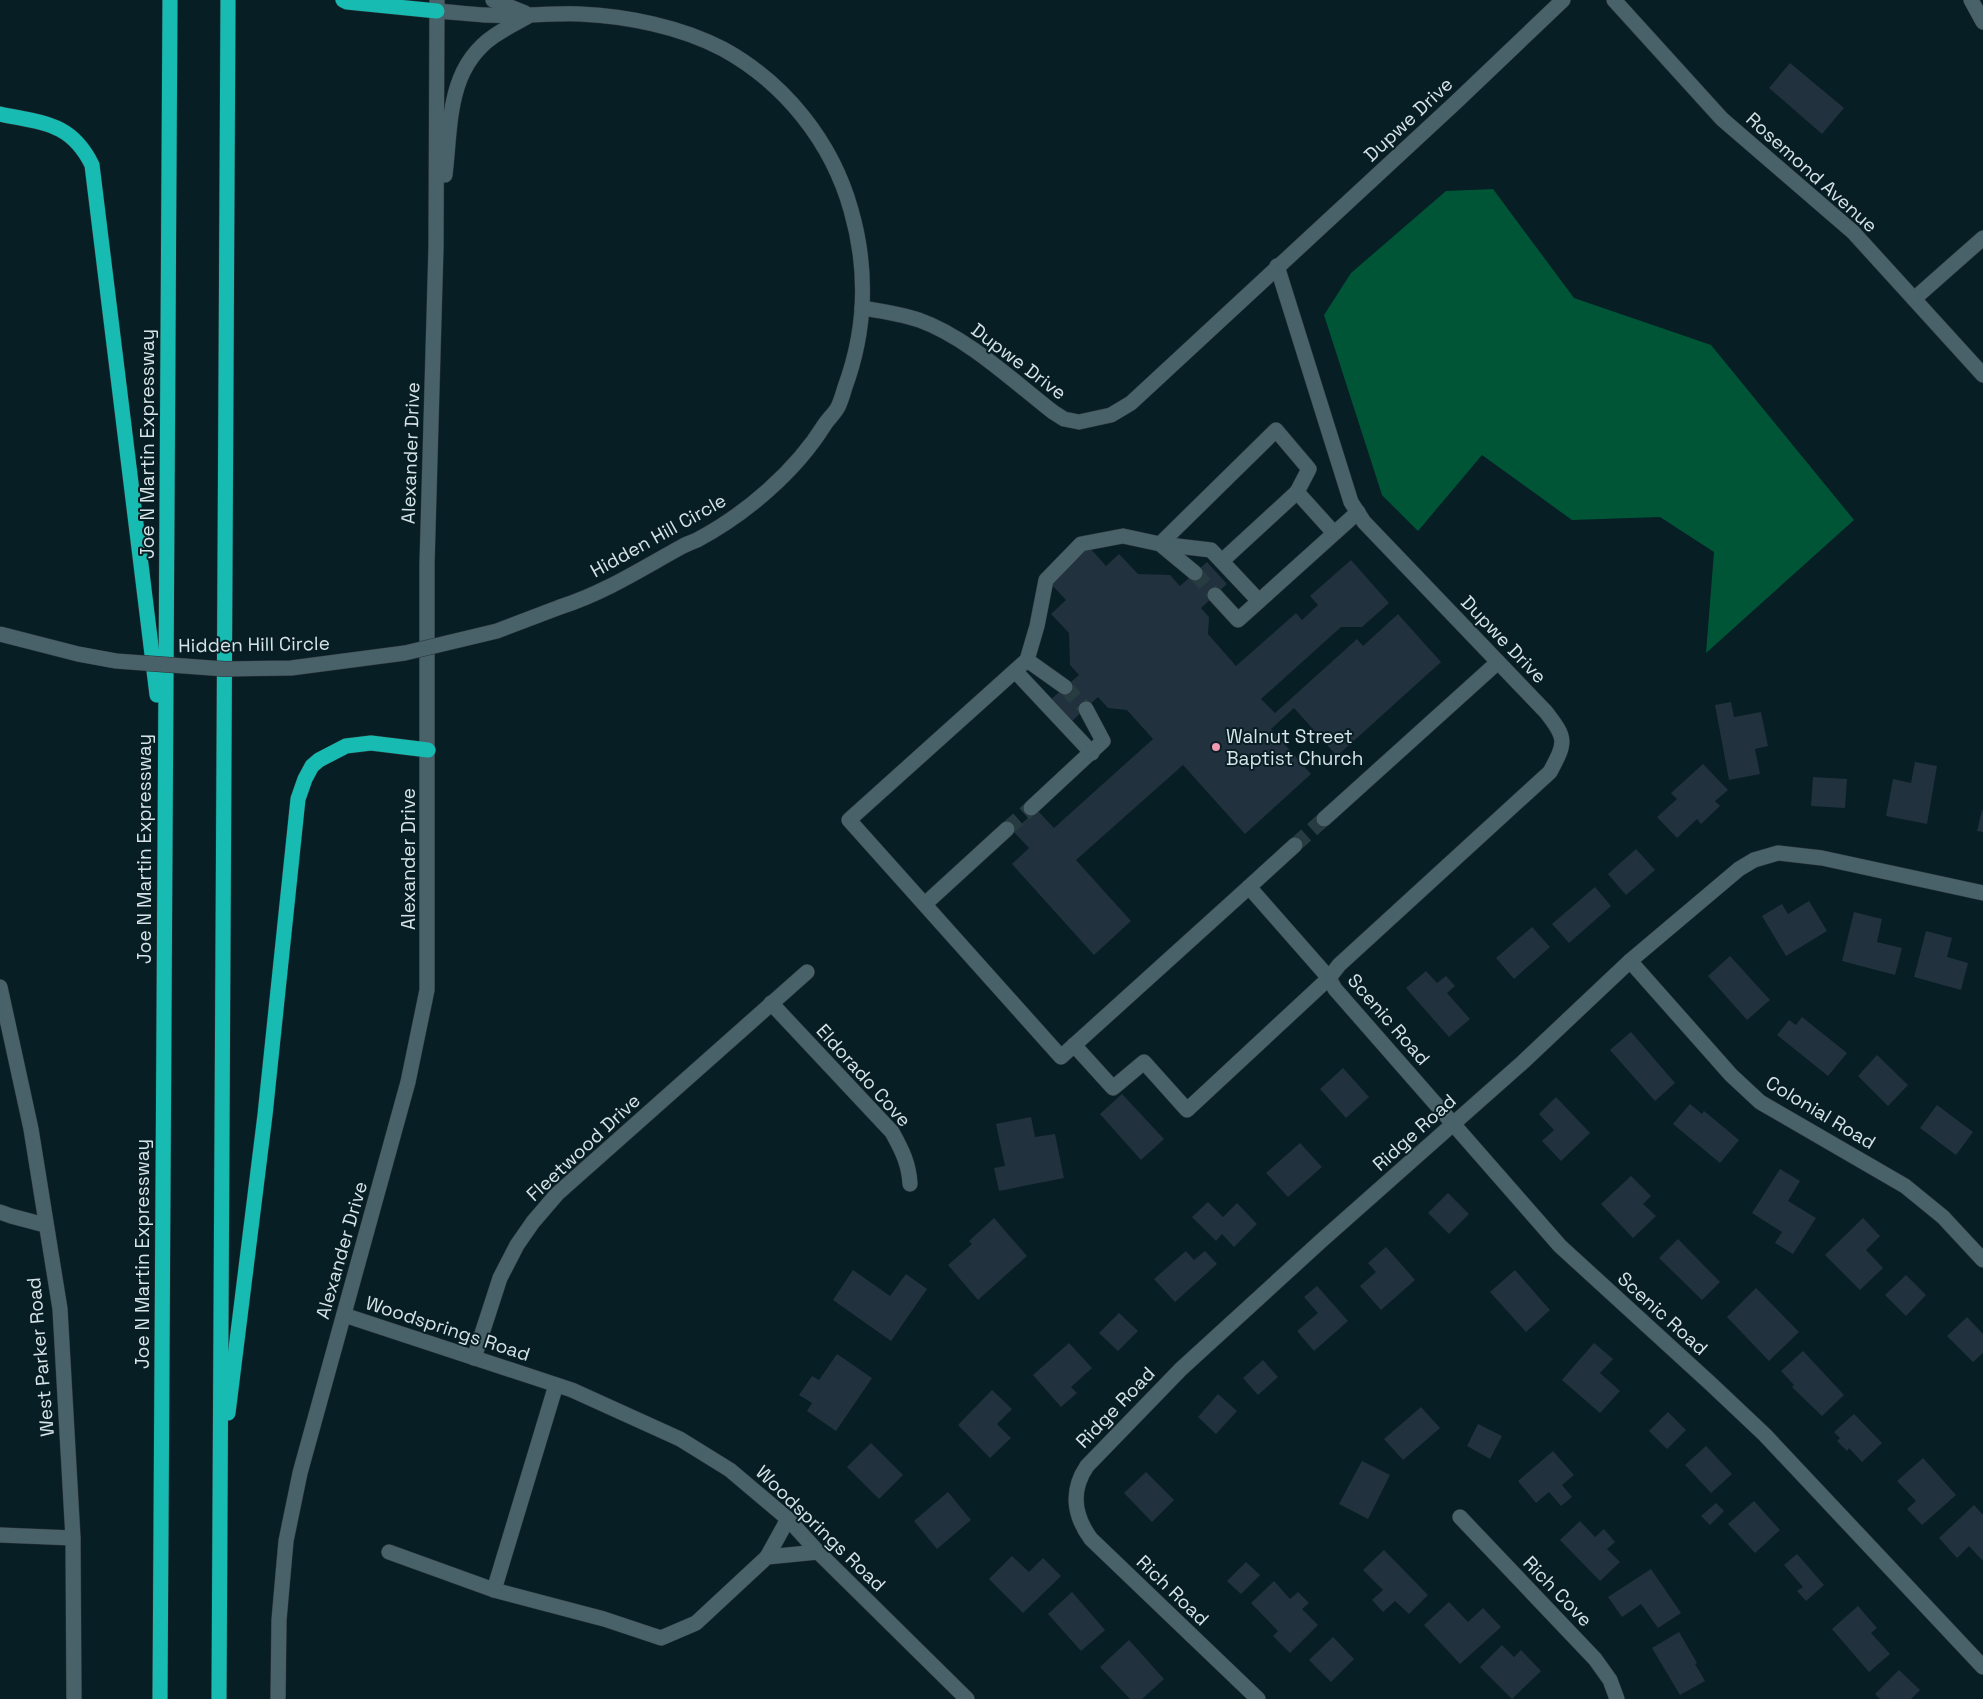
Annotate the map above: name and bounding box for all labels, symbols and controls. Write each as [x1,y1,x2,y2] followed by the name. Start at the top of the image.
[1359,72,1458,167] street label: Dupwe Drive
[1741,107,1883,238] street label: Rosemond Avenue
[966,317,1071,405] street label: Dupwe Drive
[135,329,160,559] street label: Joe N Martin Expressway
[396,382,425,524] street label: Alexander Drive
[586,488,731,583] street label: Hidden Hill Circle
[1455,590,1552,689] street label: Dupwe Drive
[178,631,330,658] street label: Hidden Hill Circle
[1226,724,1363,771] place label: Walnut Street Baptist Church
[132,734,157,964] street label: Joe N Martin Expressway
[1210,741,1222,753] marker: Walnut Street Baptist Church
[396,788,421,930] street label: Alexander Drive
[1342,968,1435,1070] street label: Scenic Road
[811,1019,917,1132] street label: Eldorado Cove
[1761,1070,1880,1155] street label: Colonial Road
[521,1088,646,1207] street label: Fleetwood Drive
[1367,1088,1461,1176] street label: Ridge Road
[130,1139,155,1369] street label: Joe N Martin Expressway
[310,1178,373,1322] street label: Alexander Drive
[1612,1266,1713,1361] street label: Scenic Road
[21,1276,60,1438] street label: West Parker Road
[362,1290,533,1367] street label: Woodsprings Road
[1070,1361,1160,1453] street label: Ridge Road
[750,1460,891,1597] street label: Woodsprings Road
[1131,1550,1214,1631] street label: Rich Road
[1518,1551,1598,1632] street label: Rich Cove

